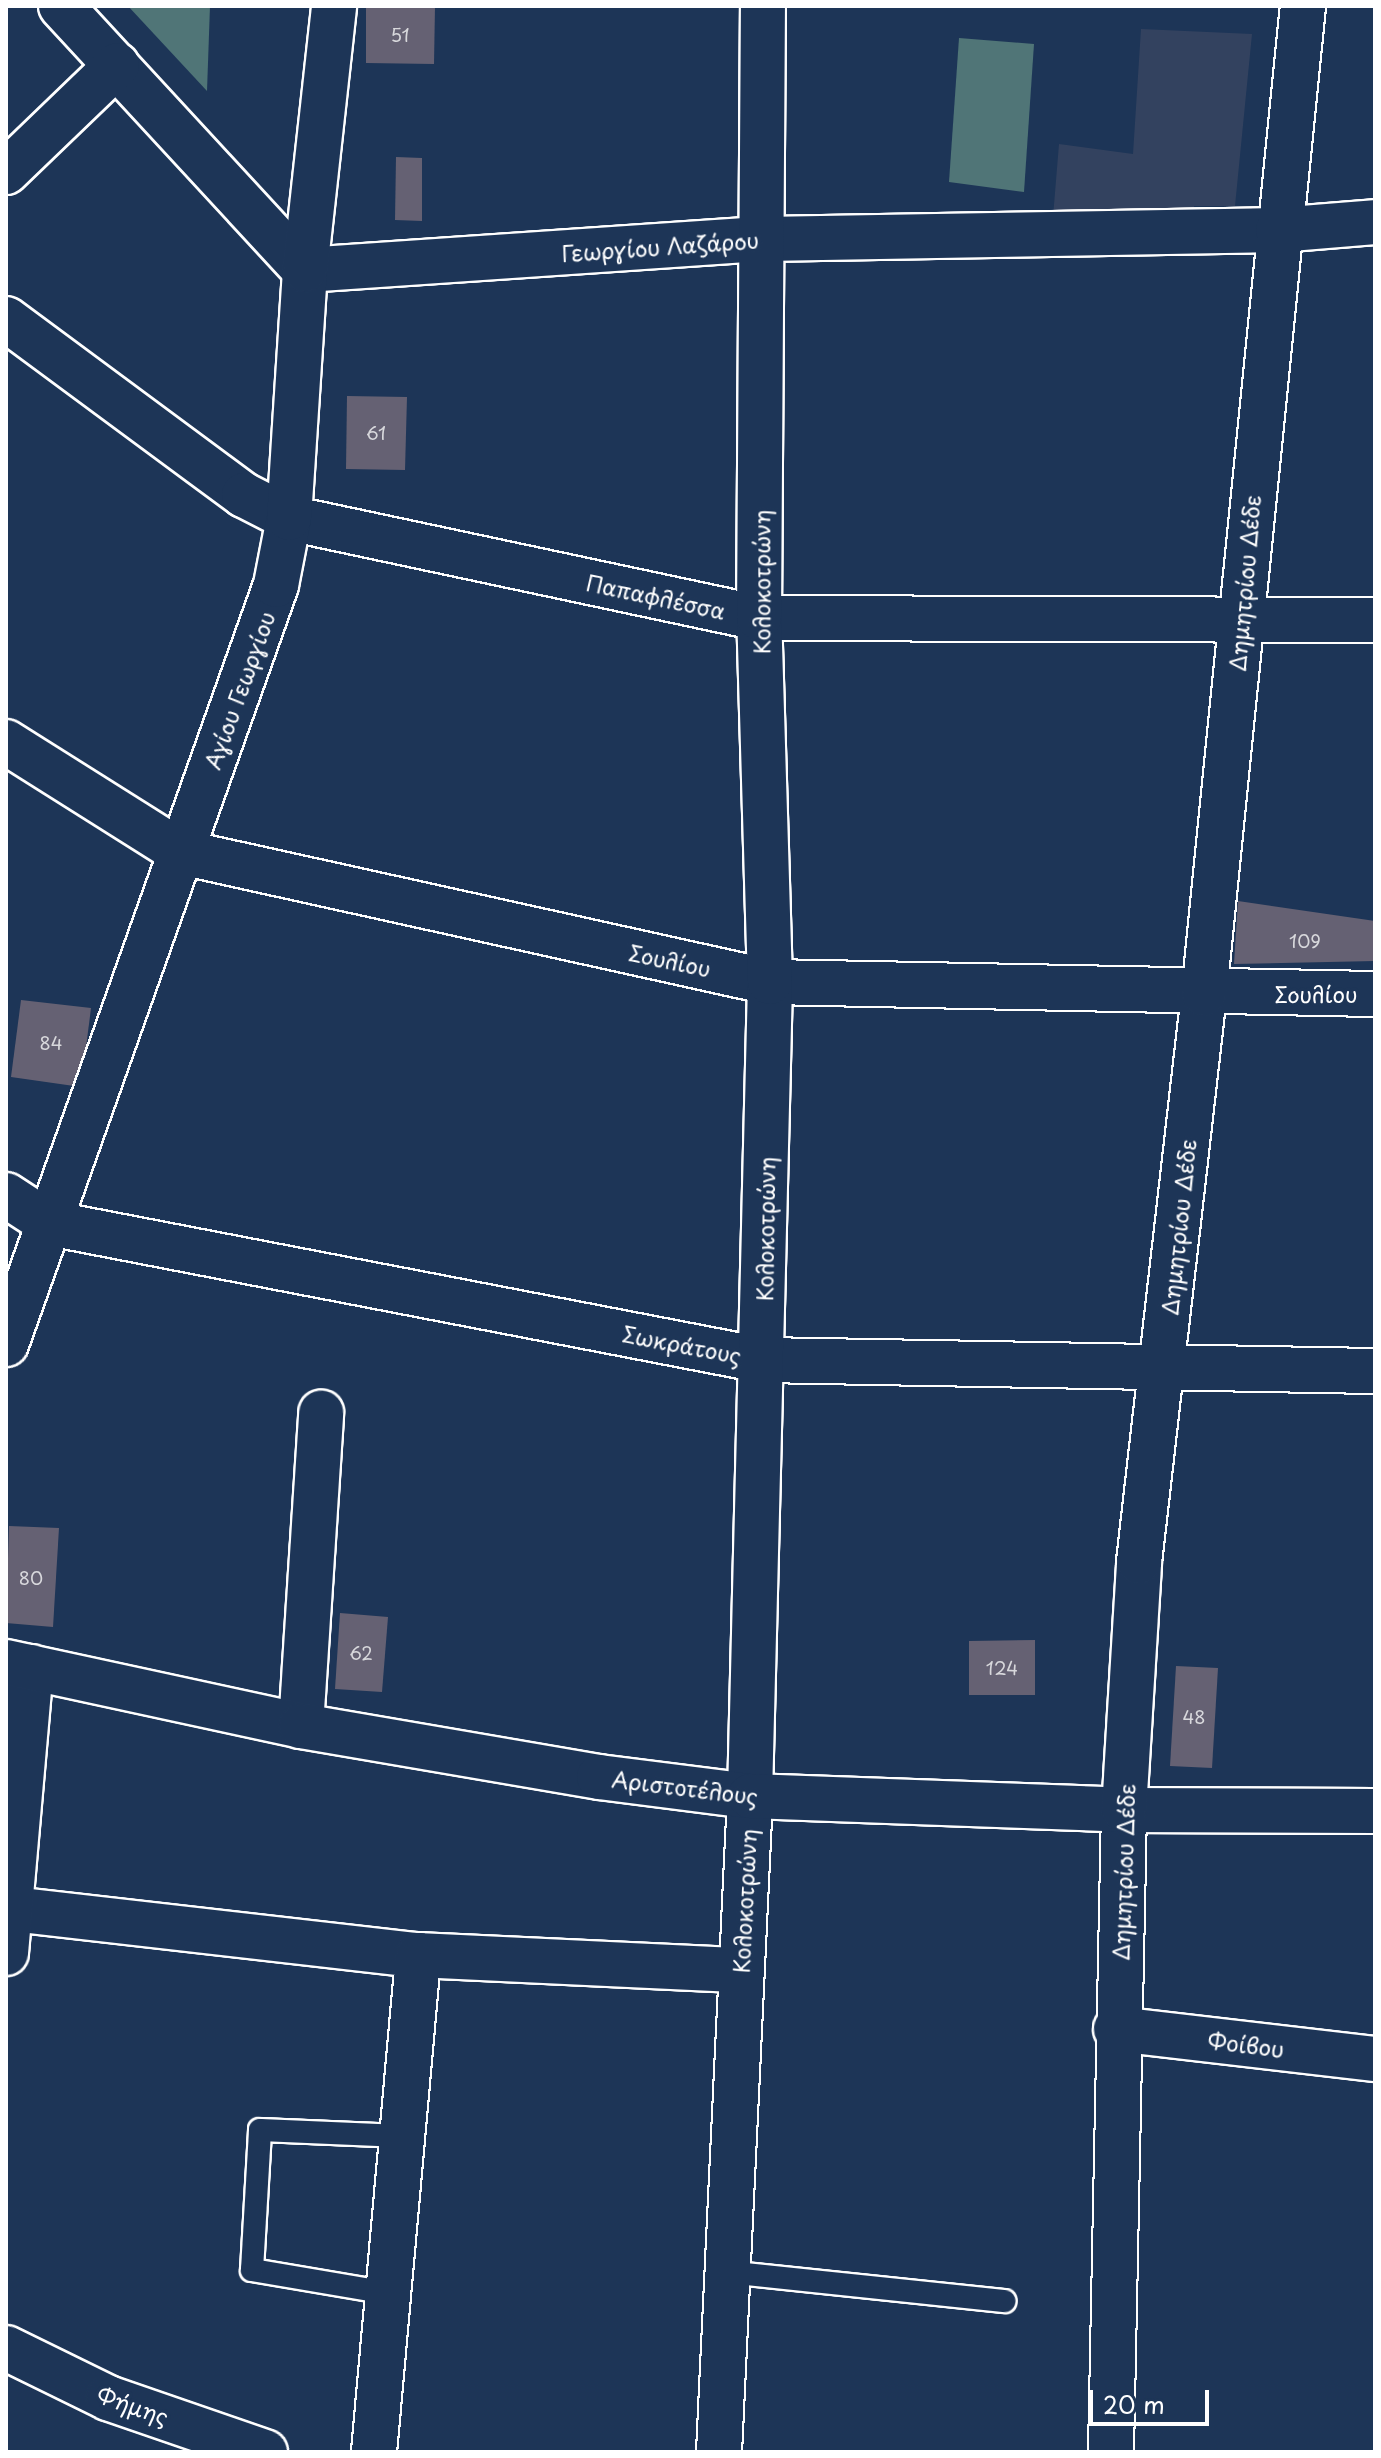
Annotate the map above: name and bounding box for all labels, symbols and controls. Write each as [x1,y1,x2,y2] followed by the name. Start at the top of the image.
[390,24,410,46] house number: 51
[560,226,760,266] street label: Γεωργίου Λαζάρου
[366,422,386,444] house number: 61
[1223,495,1265,671] street label: Δημητρίου Δέδε
[748,510,774,654] street label: Κολοκοτρώνη
[584,568,728,624] street label: Παπαφλέσσα
[198,607,280,773] street label: Αγίου Γεωργίου
[1289,930,1321,952] house number: 109
[627,938,713,982] street label: Σουλίου
[1275,981,1357,1007] street label: Σουλίου
[39,1032,63,1054] house number: 84
[1156,1139,1200,1315] street label: Δημητρίου Δέδε
[751,1156,779,1302] street label: Κολοκοτρώνη
[620,1320,744,1368] street label: Σωκράτους
[19,1567,43,1589] house number: 80
[349,1642,373,1664] house number: 62
[986,1657,1018,1679] house number: 124
[1182,1706,1206,1728] house number: 48
[610,1765,760,1809] street label: Αριστοτέλους
[1107,1784,1139,1960] street label: Δημητρίου Δέδε
[727,1828,761,1974] street label: Κολοκοτρώνη
[1206,2026,1286,2062] street label: Φοίβου
[1093,2374,1213,2424] scale bar
[94,2380,172,2430] street label: Φήμης
[1103,2386,1165,2422] text: 20 m

